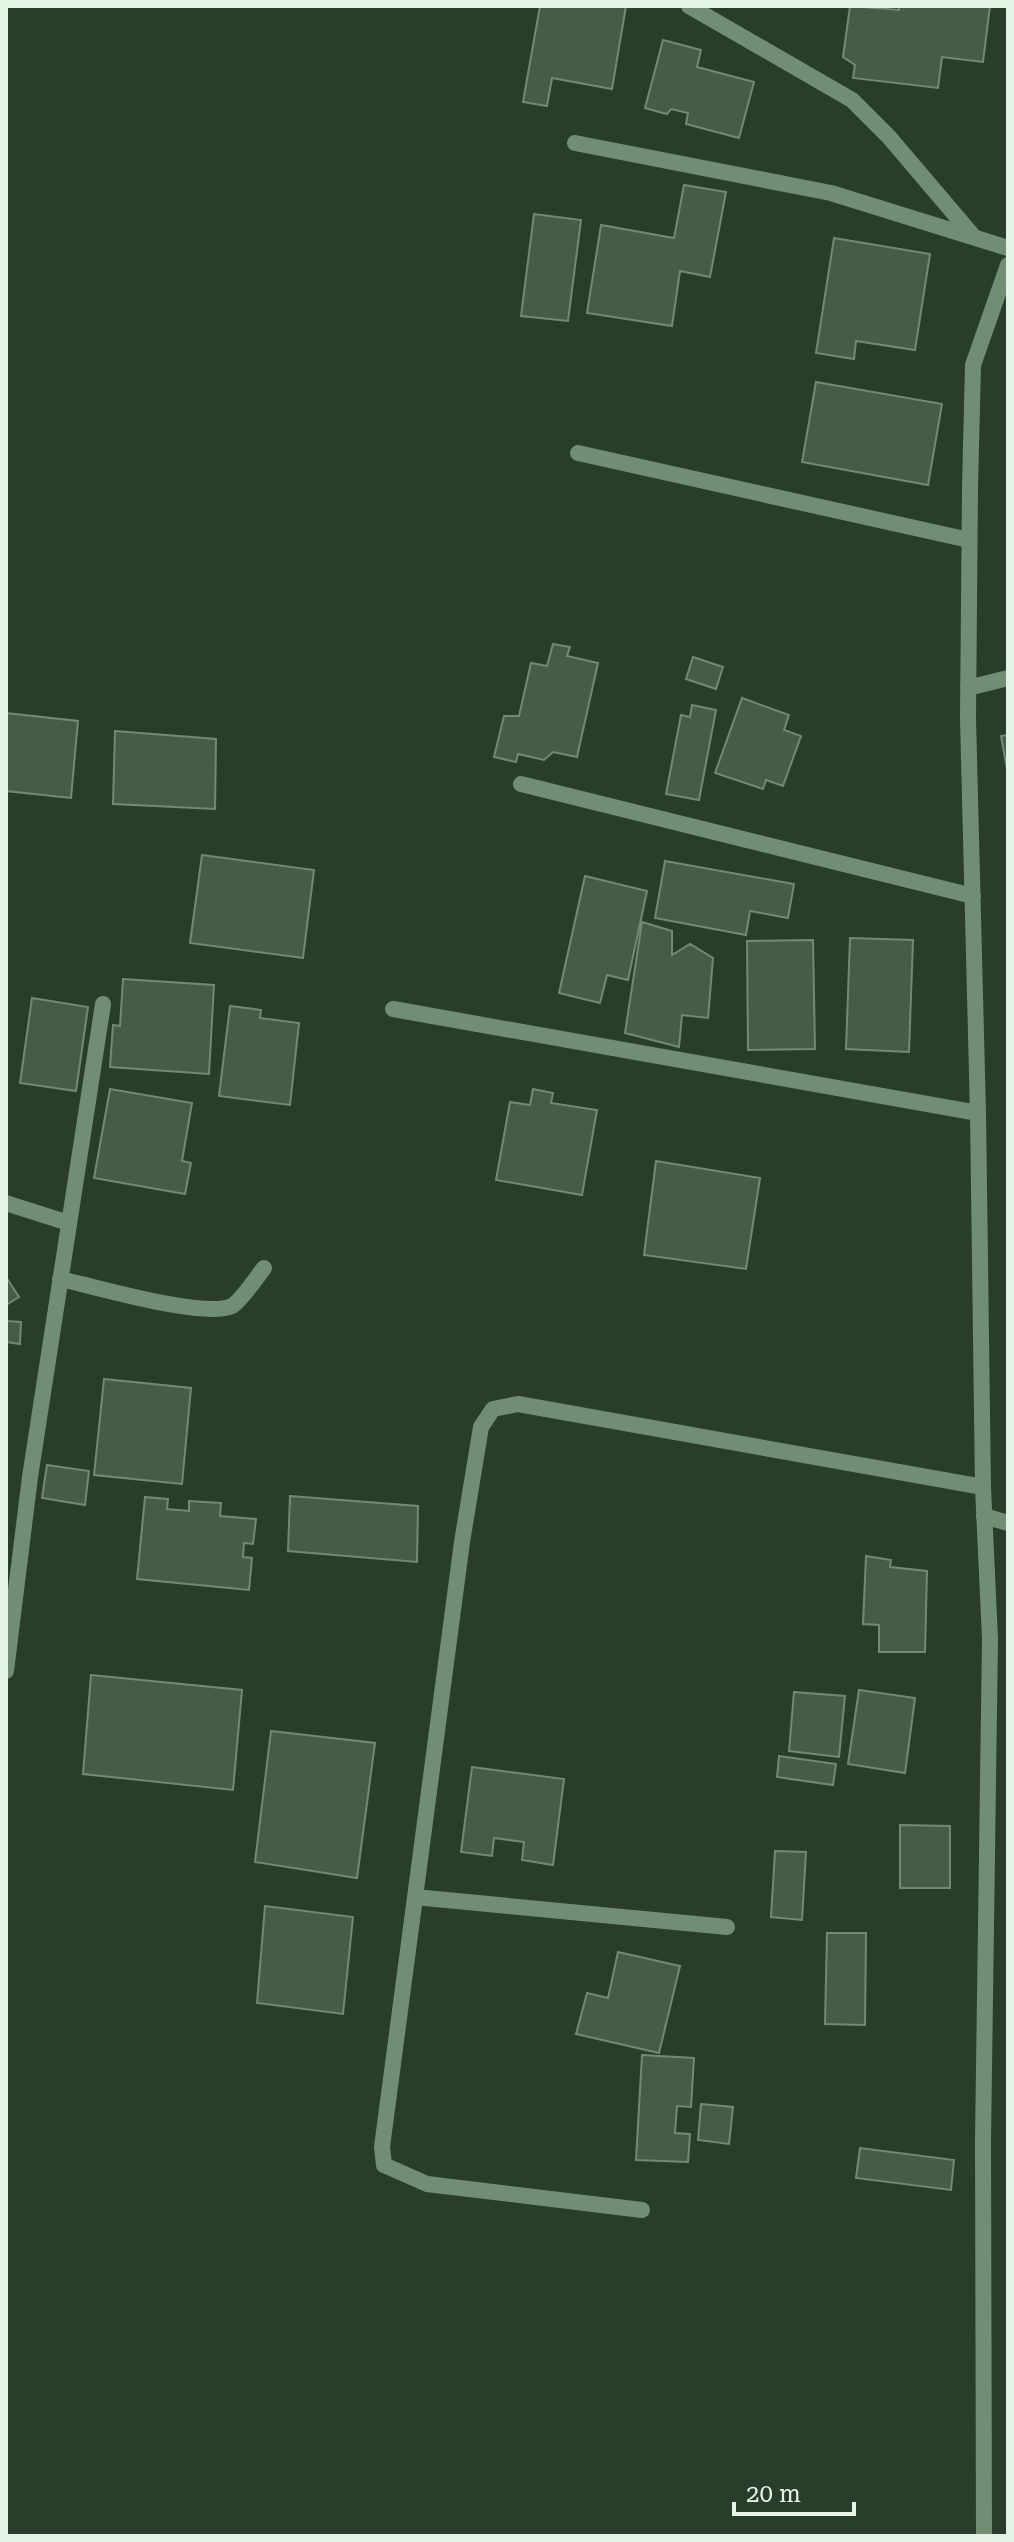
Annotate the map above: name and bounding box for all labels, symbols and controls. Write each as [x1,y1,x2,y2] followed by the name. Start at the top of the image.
[734,2466,854,2516] scale bar
[746,2480,801,2508] text: 20 m

